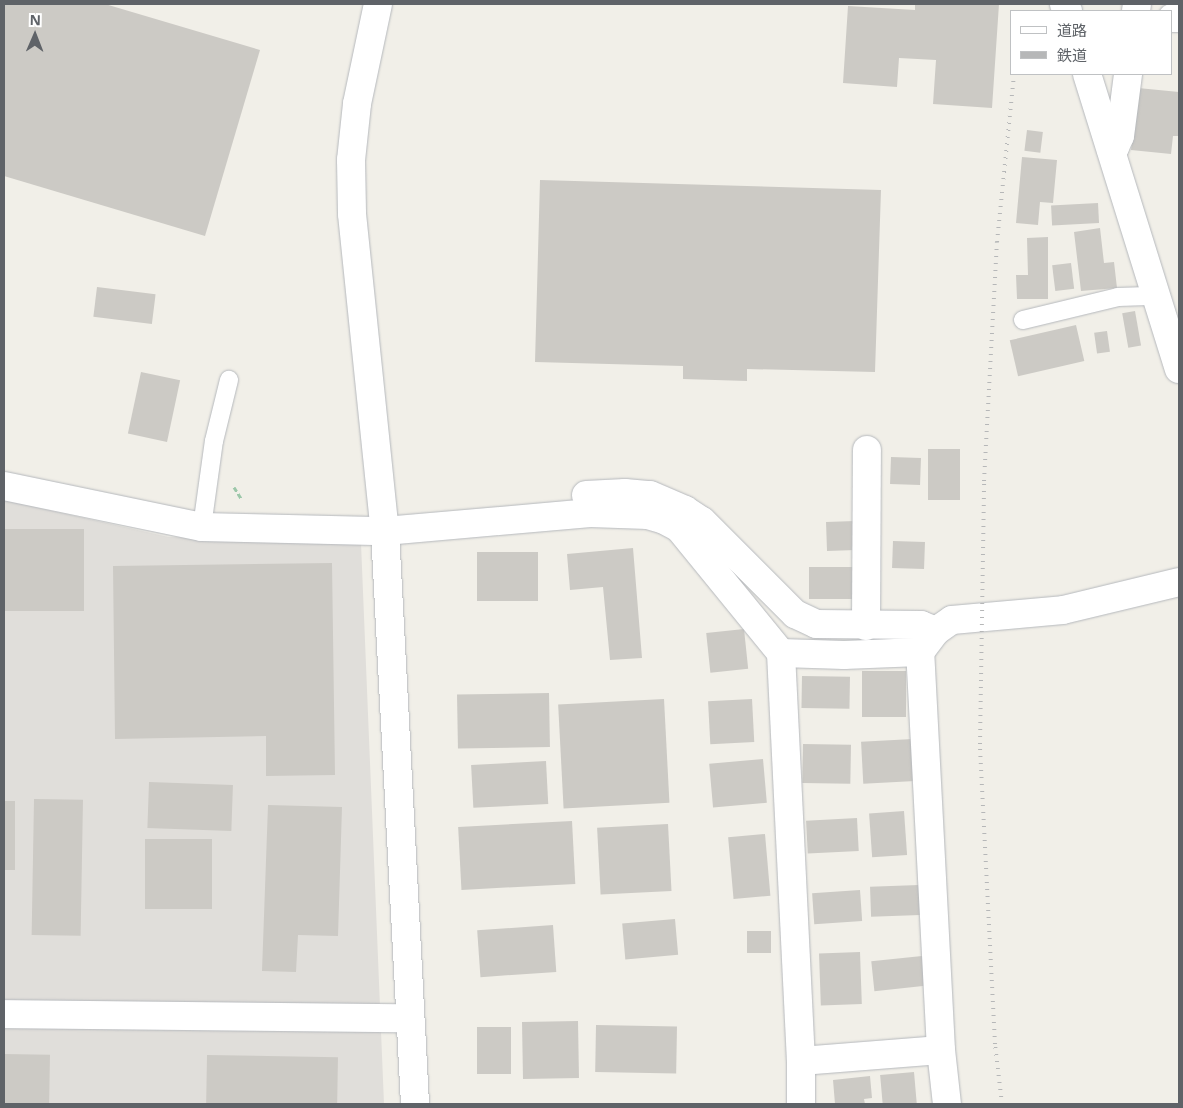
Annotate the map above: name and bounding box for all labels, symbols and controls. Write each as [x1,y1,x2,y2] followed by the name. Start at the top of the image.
[10,10,60,60] north arrow
[29,10,41,29] text: N
[1010,10,1173,75] legend
[1057,20,1087,40] text: 道路
[1057,45,1087,65] text: 鉄道

